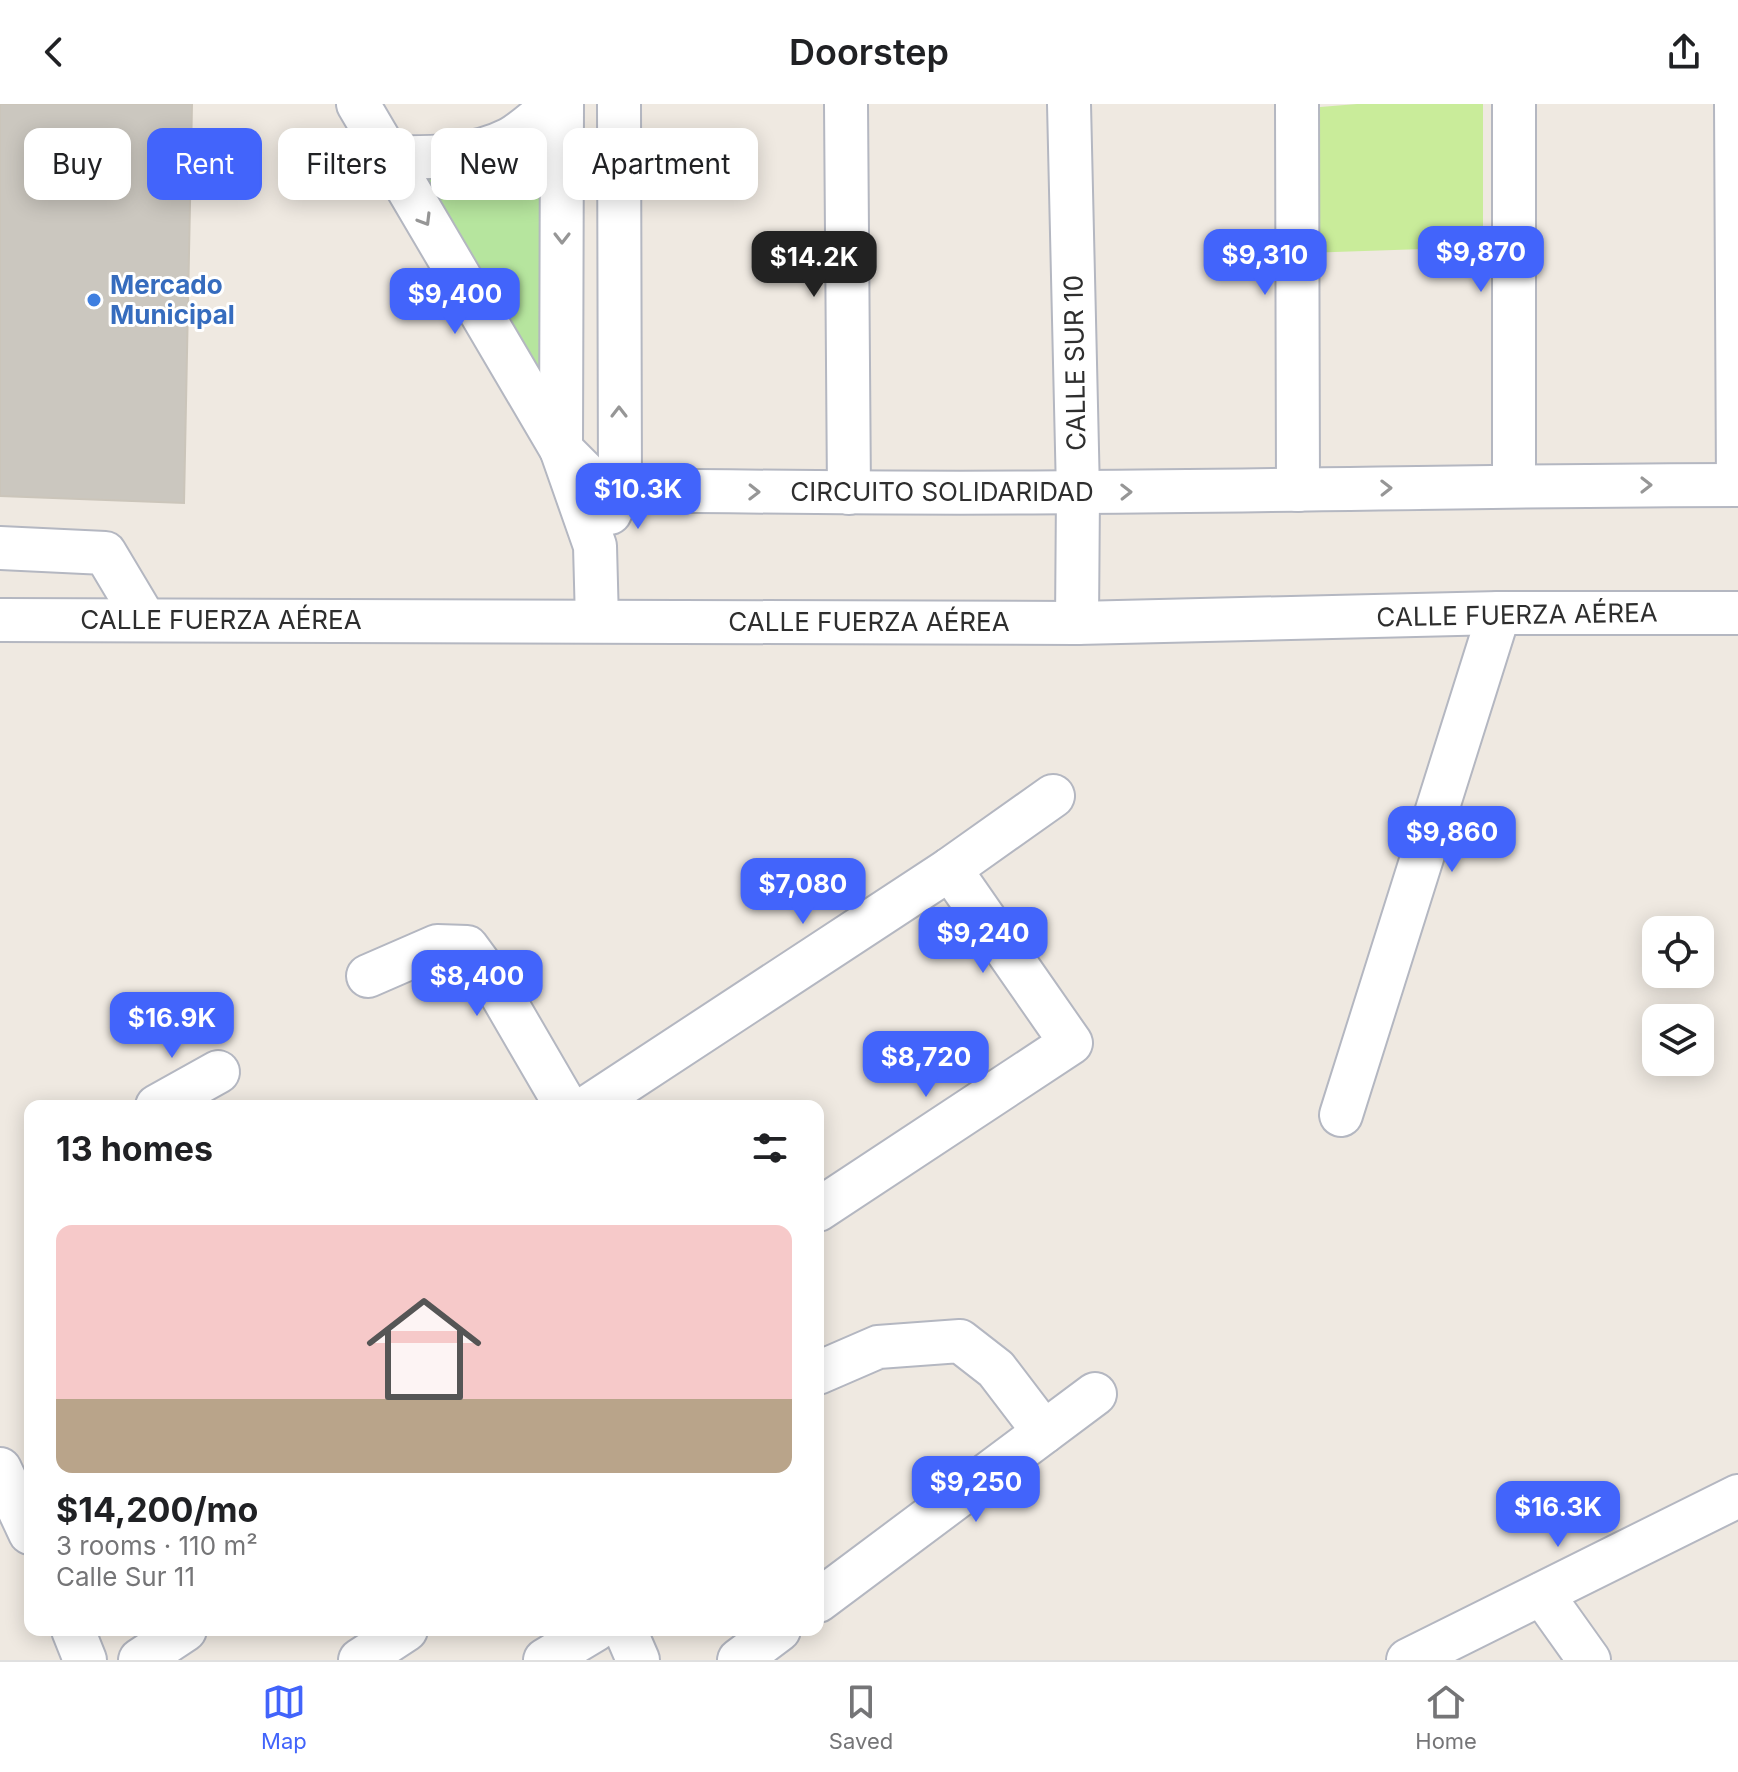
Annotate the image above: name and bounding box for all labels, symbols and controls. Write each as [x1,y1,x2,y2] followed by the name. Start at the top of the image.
[32,30,76,74] icon: back
[789,30,949,74] text: Doorstep
[1662,30,1706,74] icon: share
[24,128,131,200] chip: Buy
[147,128,262,200] chip: Rent
[278,128,415,200] chip: Filters
[431,128,547,200] chip: New
[563,128,758,200] chip: Apartment
[415,211,431,226] one-way arrow
[1416,226,1546,294] pin: $9,870
[1200,229,1330,297] pin: $9,310
[749,231,879,299] pin: $14.2K
[553,232,571,245] one-way arrow
[1436,236,1526,267] text: $9,870
[1222,239,1308,270] text: $9,310
[770,241,858,272] text: $14.2K
[390,268,520,336] pin: $9,400
[110,269,235,330] place label: Mercado Municipal
[1057,275,1092,451] street label: CALLE SUR 10
[408,278,502,309] text: $9,400
[85,291,103,309] marker: Mercado Municipal
[610,405,628,418] one-way arrow
[573,463,703,531] pin: $10.3K
[594,473,682,504] text: $10.3K
[790,476,1094,507] street label: CIRCUITO SOLIDARIDAD
[1640,476,1653,494] one-way arrow
[1380,479,1393,496] one-way arrow
[748,483,761,501] one-way arrow
[1120,483,1133,501] one-way arrow
[1376,597,1658,632] street label: CALLE FUERZA AÉREA
[80,604,362,635] street label: CALLE FUERZA AÉREA
[728,606,1010,637] street label: CALLE FUERZA AÉREA
[1387,806,1517,874] pin: $9,860
[1406,816,1498,847] text: $9,860
[738,858,868,926] pin: $7,080
[759,868,847,899] text: $7,080
[918,907,1048,975] pin: $9,240
[1642,916,1714,1076] map controls
[1642,916,1714,988] button: locate
[937,917,1029,948] text: $9,240
[412,950,542,1018] pin: $8,400
[430,960,524,991] text: $8,400
[107,992,237,1060] pin: $16.9K
[128,1002,216,1033] text: $16.9K
[1642,1004,1714,1076] button: layers
[861,1031,991,1099] pin: $8,720
[881,1041,971,1072] text: $8,720
[748,1126,792,1170] icon: filters
[56,1128,213,1169] text: 13 homes
[352,1277,496,1421] icon: home
[911,1456,1041,1524] pin: $9,250
[930,1466,1022,1497] text: $9,250
[1493,1481,1623,1549] pin: $16.3K
[56,1489,258,1530] text: $14,200/mo
[1514,1491,1602,1522] text: $16.3K
[56,1530,258,1561] text: 3 rooms · 110 m²
[56,1561,195,1592] text: Calle Sur 11
[261,1680,307,1754] tab: Map
[829,1680,893,1754] tab: Saved
[1415,1680,1477,1754] tab: Home

